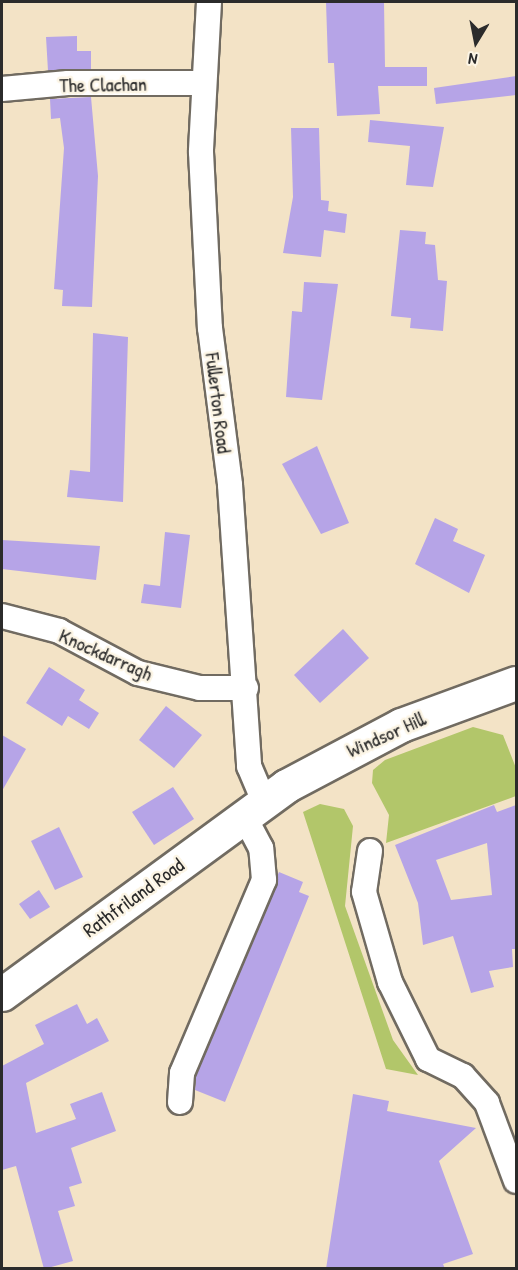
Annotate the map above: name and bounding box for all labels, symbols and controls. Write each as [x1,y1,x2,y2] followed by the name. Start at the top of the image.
[446,12,506,72] north arrow
[467,48,479,71] text: N
[59,71,147,97] street label: The Clachan
[201,351,237,455] street label: Fullerton Road
[56,623,156,685] street label: Knockdarragh
[343,706,429,762] street label: Windsor Hill
[78,852,188,942] street label: Rathfriland Road

